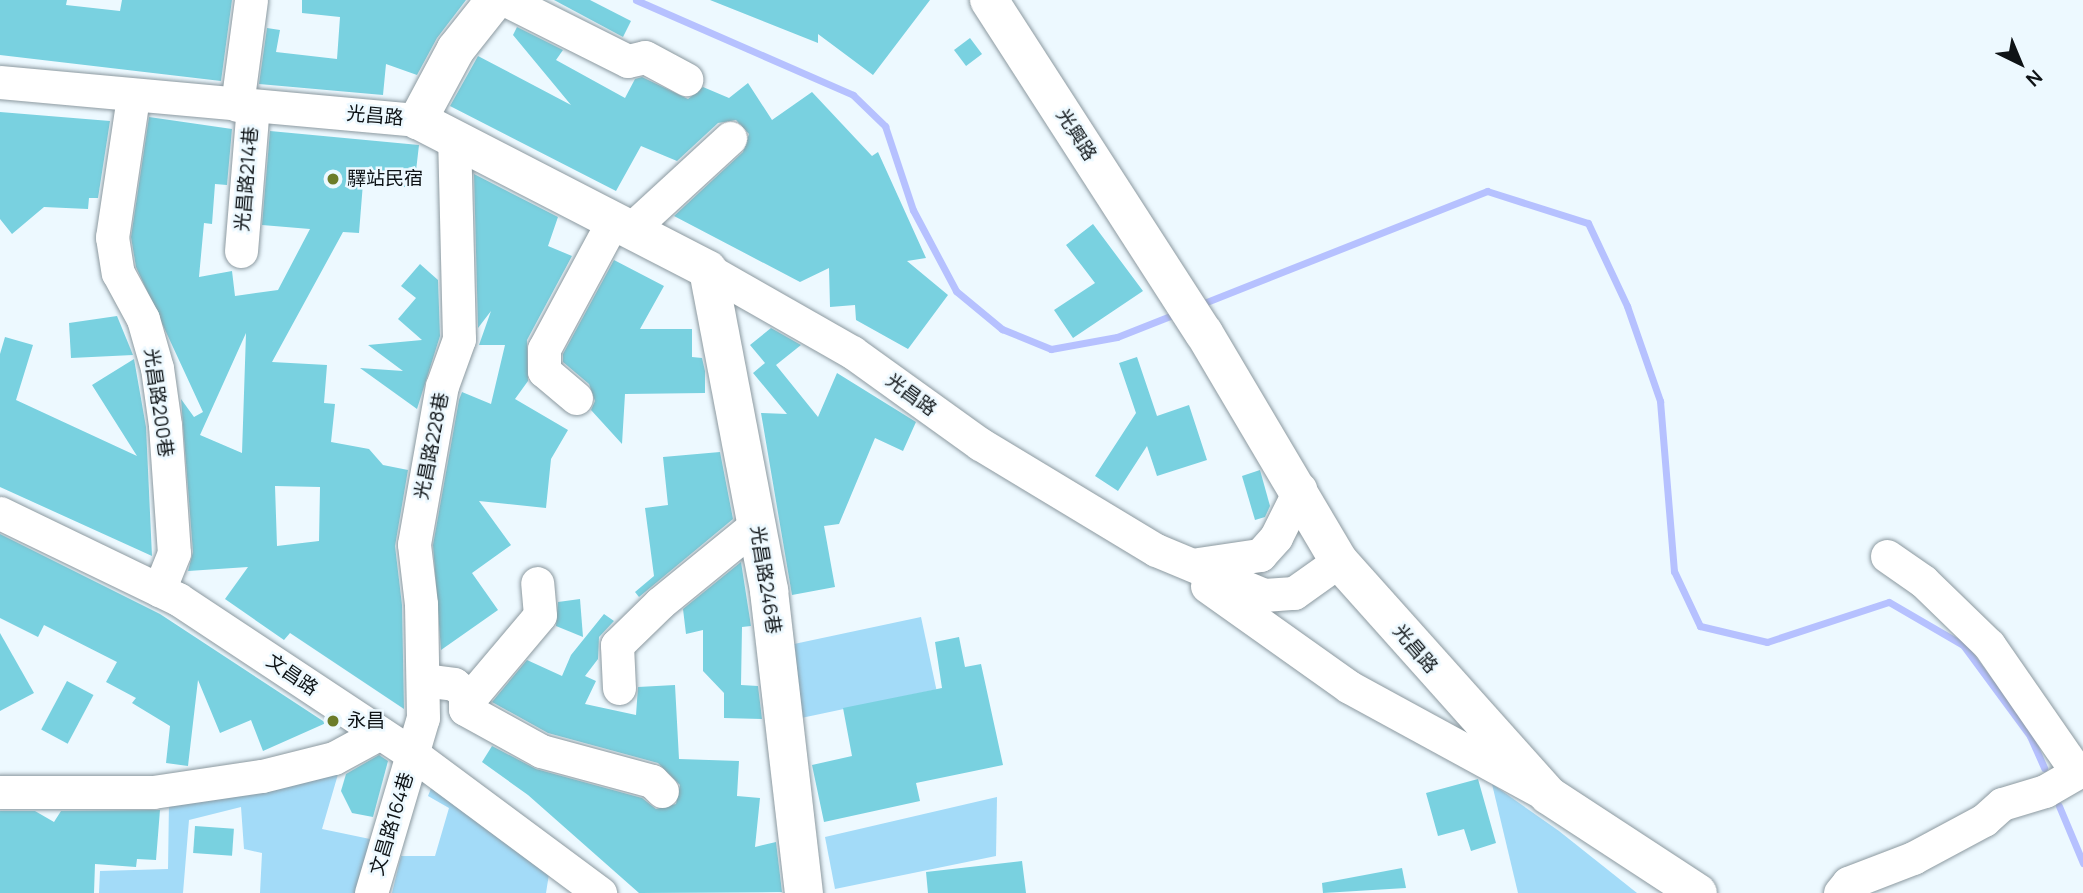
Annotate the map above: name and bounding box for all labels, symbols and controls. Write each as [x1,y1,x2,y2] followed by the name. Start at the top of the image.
[1985,28,2055,98] north arrow
[2020,64,2048,93] text: N
[346,102,404,130] street label: 光昌路
[1051,105,1101,165] street label: 光興路
[231,125,263,233] street label: 光昌路214巷
[347,168,423,190] place label: 驛站民宿
[325,171,341,187] marker: 驛站民宿
[139,347,177,459] street label: 光昌路200巷
[881,369,941,421] street label: 光昌路
[410,390,454,502] street label: 光昌路228巷
[745,524,785,636] street label: 光昌路246巷
[1388,620,1442,678] street label: 光昌路
[262,650,322,700] street label: 文昌路
[347,710,385,732] place label: 永昌
[325,713,341,729] marker: 永昌
[366,770,418,878] street label: 文昌路164巷

